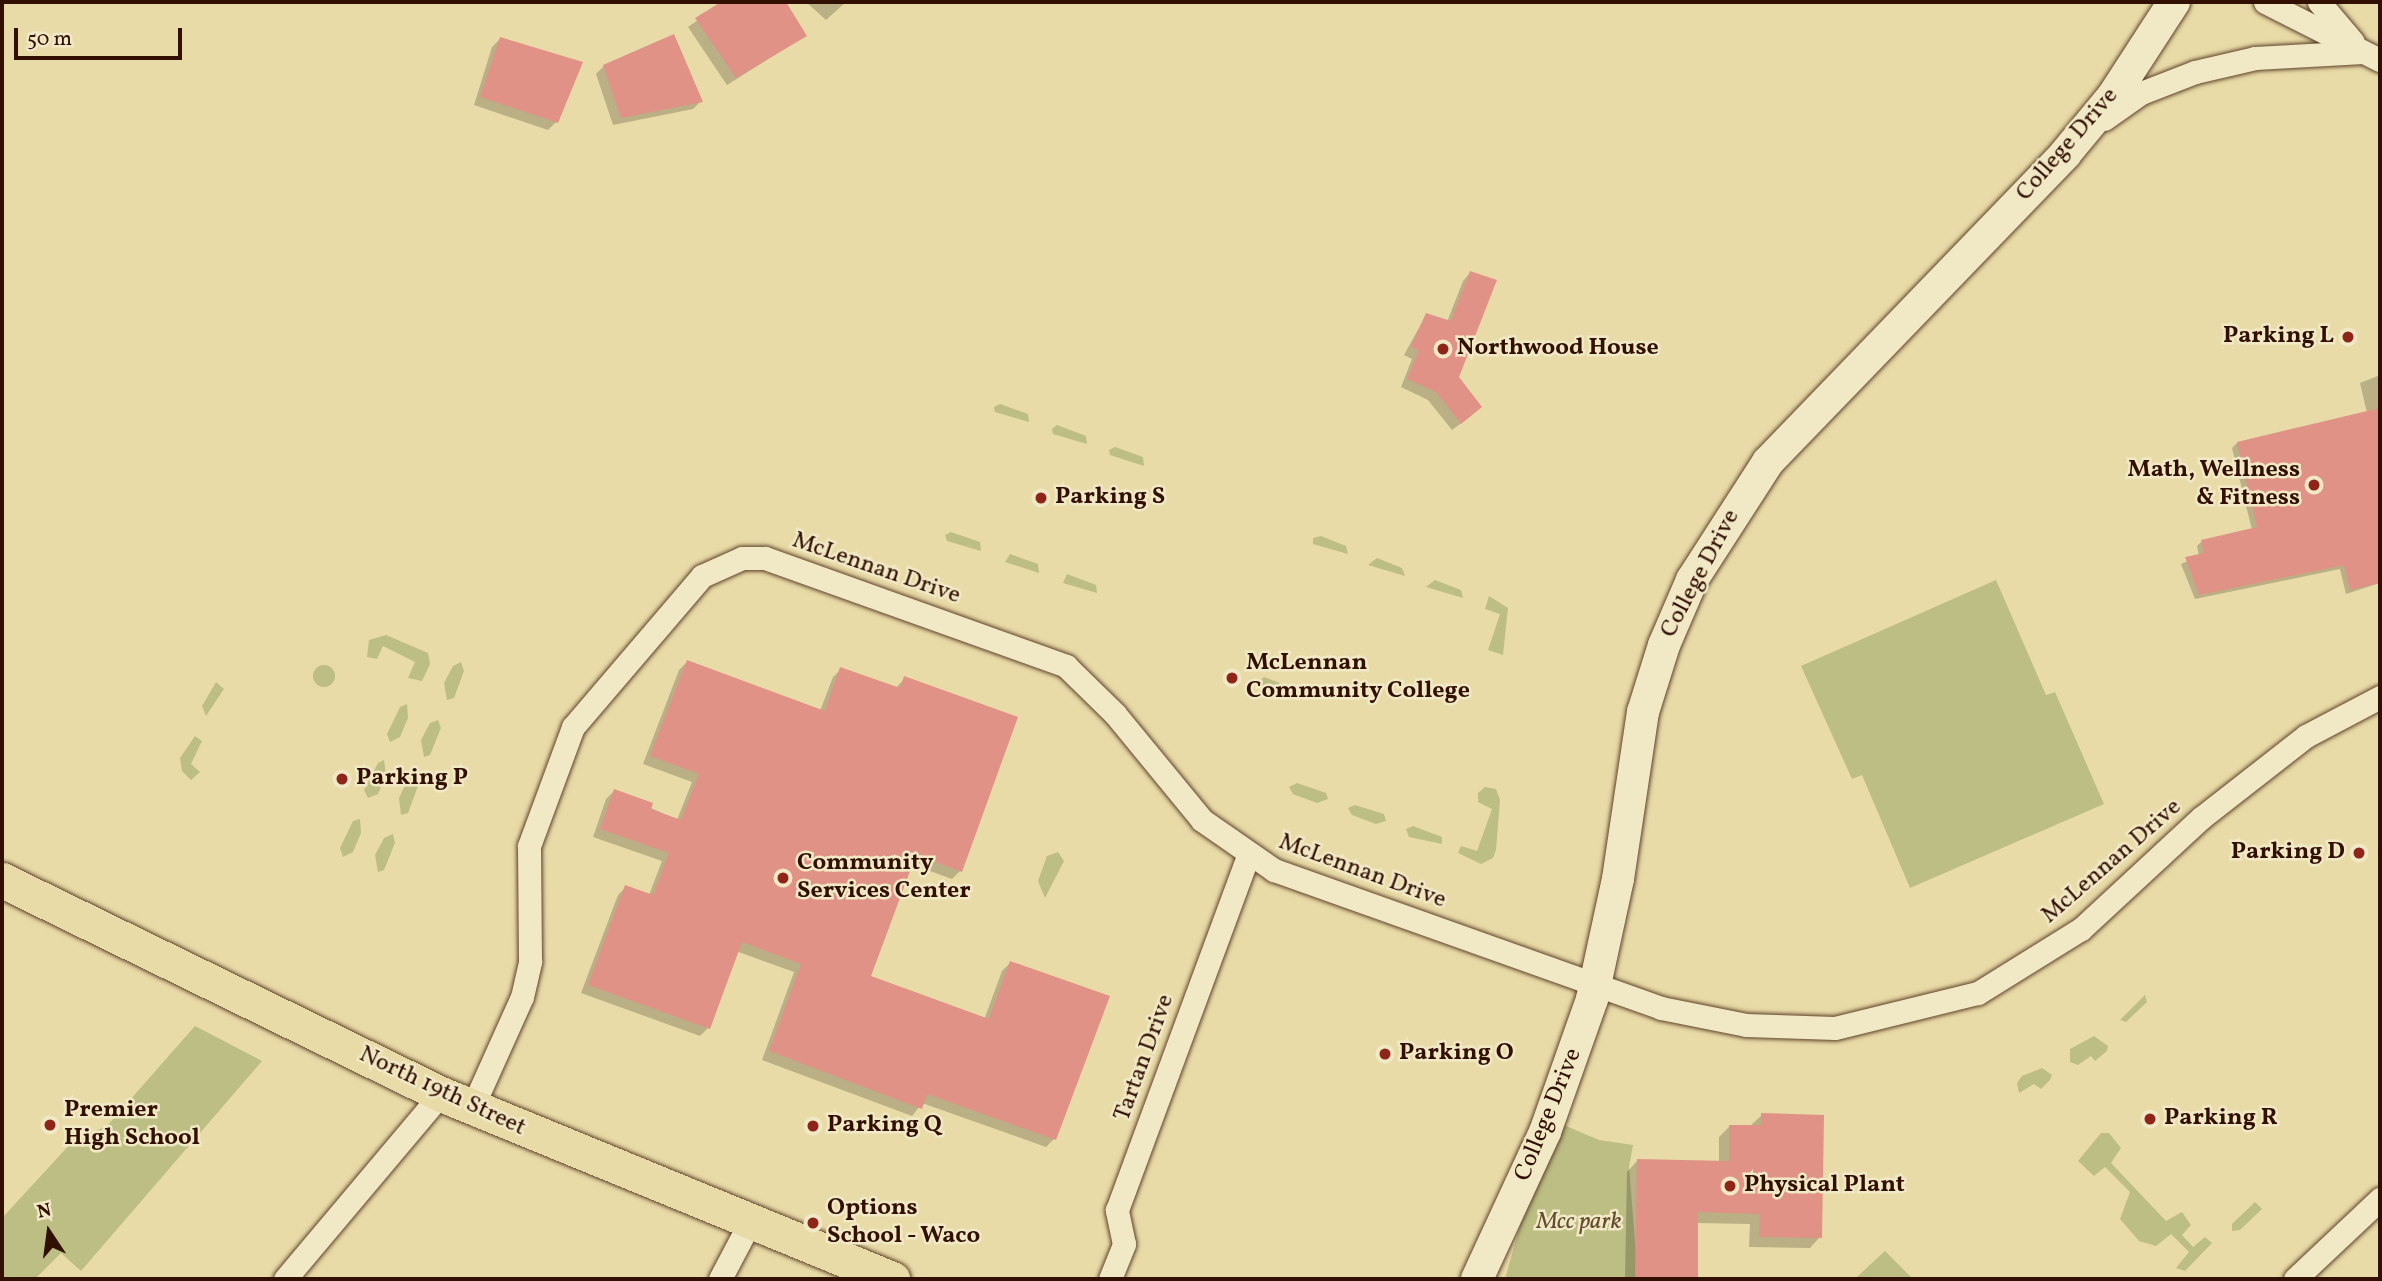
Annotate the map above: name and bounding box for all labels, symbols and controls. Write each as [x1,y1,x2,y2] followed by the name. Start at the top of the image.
[18,14,186,58] scale bar
[27,25,72,54] text: 50 m
[2011,82,2125,208] street label: College Drive
[2223,323,2334,351] place label: Parking L
[2340,329,2356,345] marker: Parking L
[1457,335,1659,363] place label: Northwood House
[1435,341,1451,357] marker: Northwood House
[2127,457,2300,513] place label: Math, Wellness & Fitness
[2306,477,2322,493] marker: Math, Wellness & Fitness
[1055,484,1165,512] place label: Parking S
[1033,490,1049,506] marker: Parking S
[1655,505,1747,643] street label: College Drive
[788,527,964,611] street label: McLennan Drive
[1246,650,1470,706] place label: McLennan Community College
[1224,670,1240,686] marker: McLennan Community College
[356,765,468,793] place label: Parking P
[334,771,350,787] marker: Parking P
[2036,793,2188,931] street label: McLennan Drive
[1274,828,1450,916] street label: McLennan Drive
[2231,839,2345,867] place label: Parking D
[2351,845,2367,861] marker: Parking D
[797,850,971,906] place label: Community Services Center
[775,870,791,886] marker: Community Services Center
[1109,991,1181,1125] street label: Tartan Drive
[1399,1040,1514,1068] place label: Parking O
[354,1041,530,1143] street label: North 19th Street
[1509,1044,1589,1186] street label: College Drive
[1377,1046,1393,1062] marker: Parking O
[64,1097,200,1153] place label: Premier High School
[2164,1105,2277,1133] place label: Parking R
[2142,1111,2158,1127] marker: Parking R
[827,1112,942,1140] place label: Parking Q
[42,1117,58,1133] marker: Premier High School
[805,1118,821,1134] marker: Parking Q
[1744,1172,1905,1200] place label: Physical Plant
[1722,1178,1738,1194] marker: Physical Plant
[827,1195,982,1251] place label: Options School - Waco
[14,1197,84,1267] north arrow
[35,1197,54,1226] text: N
[1536,1209,1622,1237] park label: Mcc park
[805,1215,821,1231] marker: Options School - Waco

